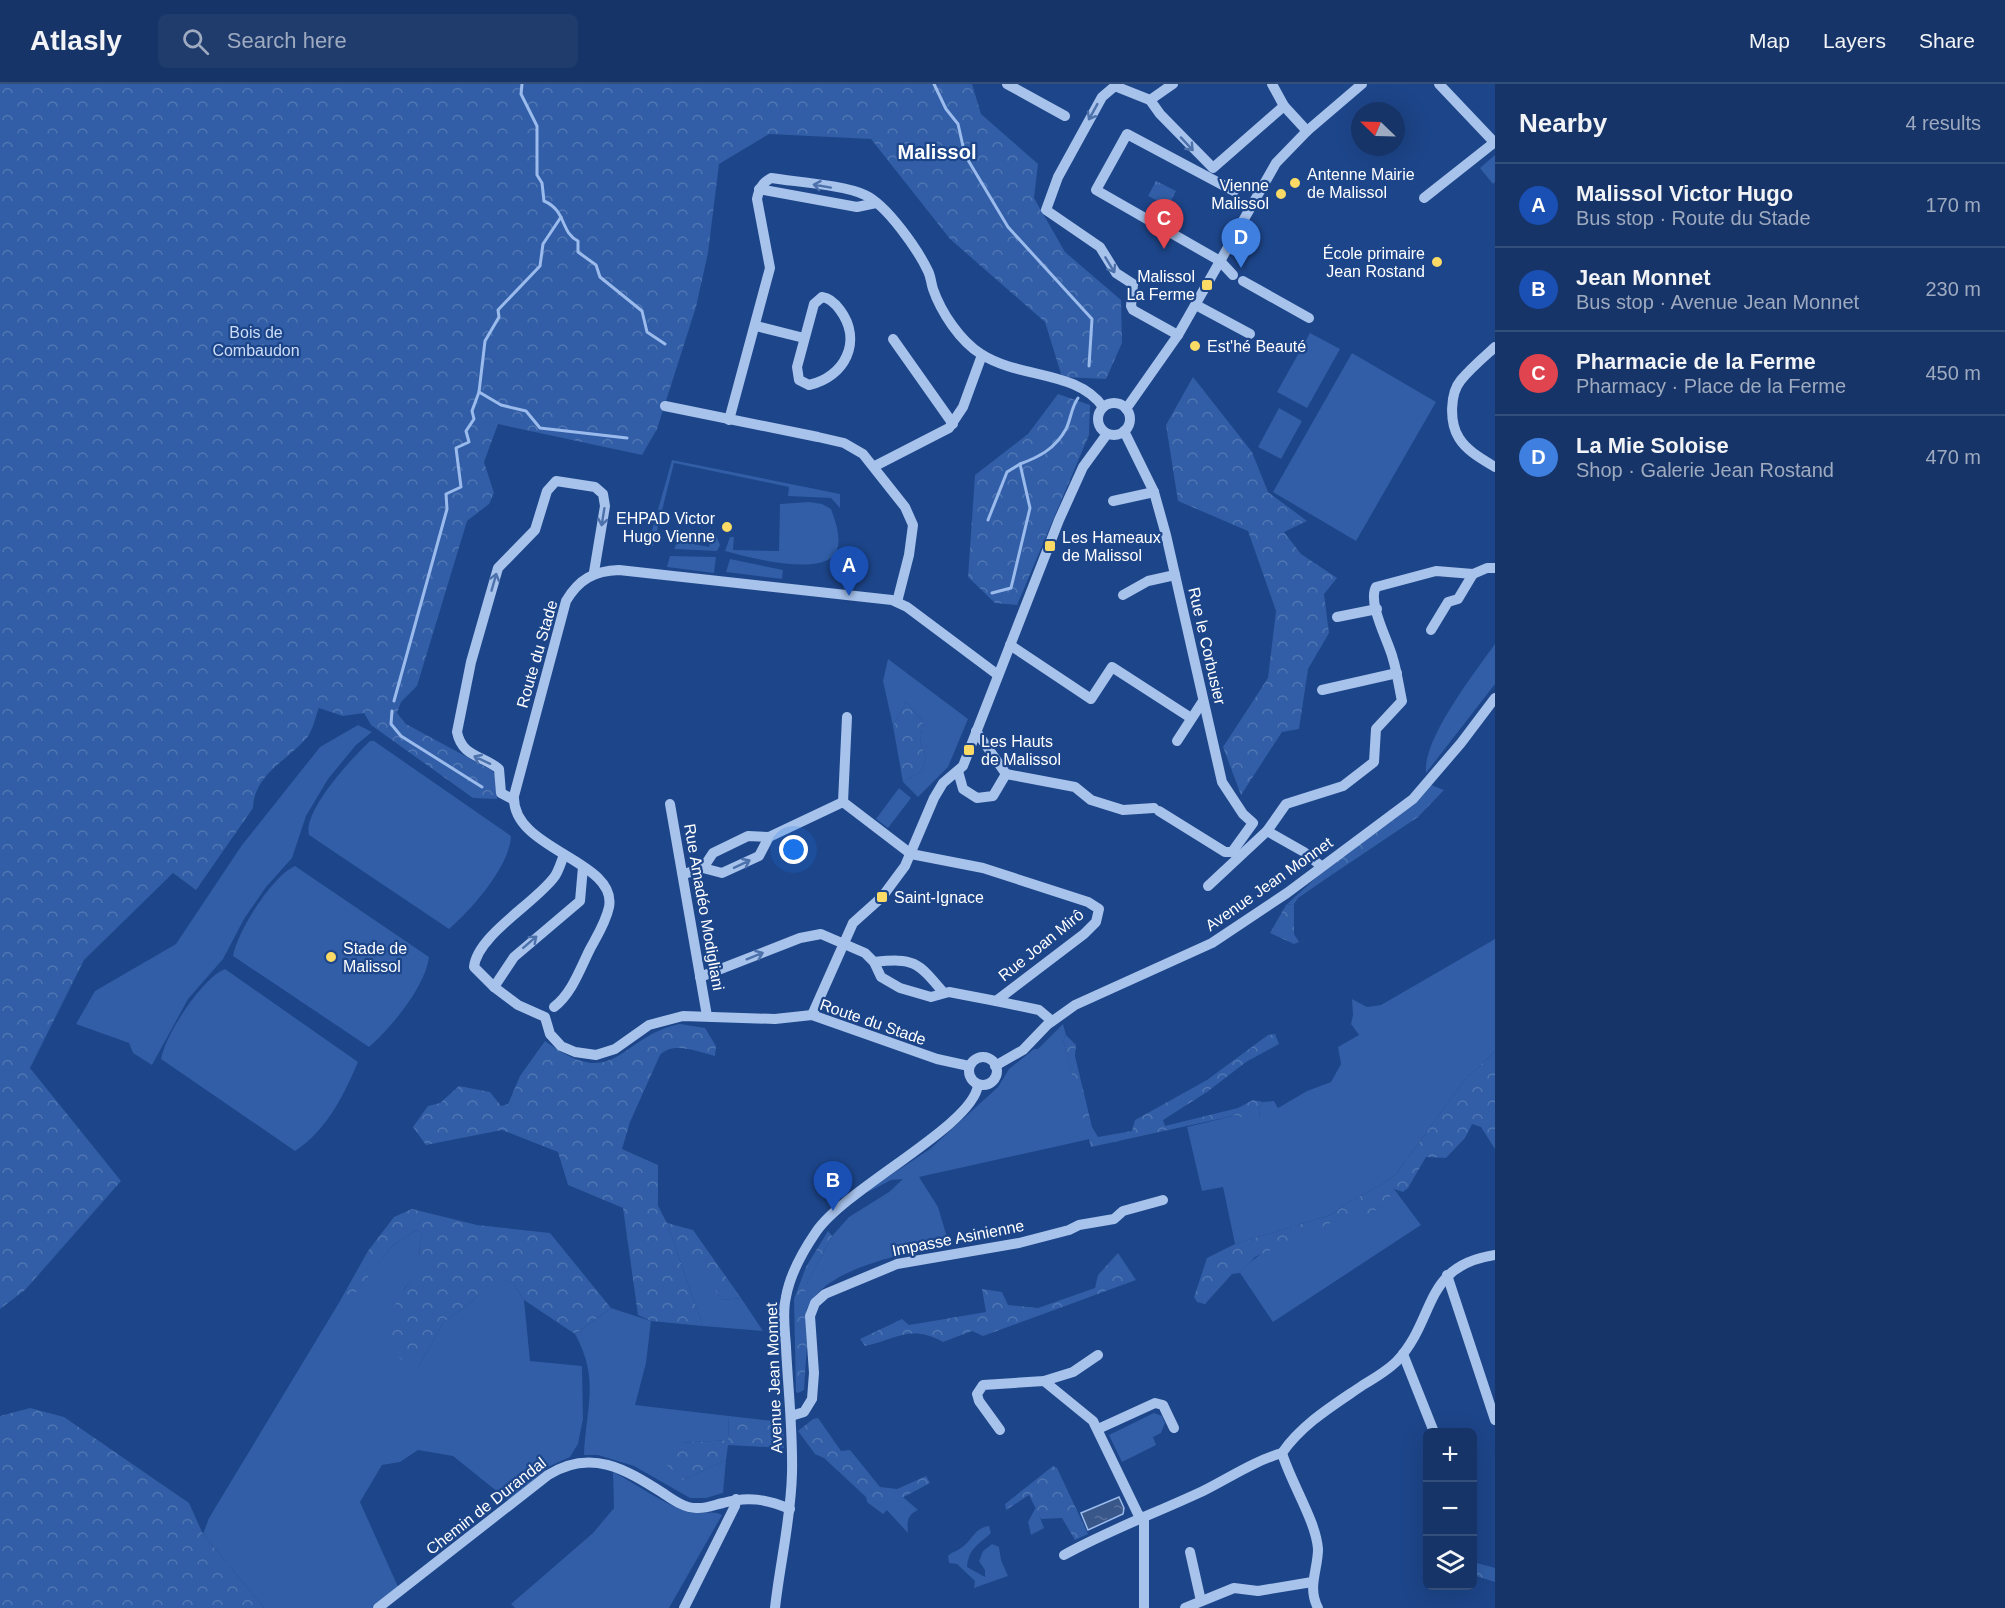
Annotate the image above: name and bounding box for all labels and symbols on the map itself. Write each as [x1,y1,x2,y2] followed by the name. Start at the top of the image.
[1351,102,1405,156] north arrow
[1087,103,1099,120] one-way arrow
[1180,136,1194,151] one-way arrow
[898,141,976,163] district label: Malissol
[1307,166,1415,201] place label: Antenne Mairie de Malissol
[1288,176,1302,190] marker: Antenne Mairie de Malissol
[1211,177,1269,212] place label: Vienne Malissol
[812,181,832,192] one-way arrow
[1274,187,1288,201] marker: Vienne Malissol
[1144,200,1184,249] pin: C
[1222,218,1260,268] pin: D
[1323,244,1425,280] place label: École primaire Jean Rostand
[1430,255,1444,269] marker: École primaire Jean Rostand
[1104,256,1117,273] one-way arrow
[1127,268,1195,303] place label: Malissol La Ferme
[1200,278,1214,292] marker: Malissol La Ferme
[212,324,300,359] park label: Bois de Combaudon
[1207,338,1306,355] place label: Est'hé Beauté
[1188,339,1202,353] marker: Est'hé Beauté
[597,506,608,526] one-way arrow
[616,510,716,545] place label: EHPAD Victor Hugo Vienne
[720,520,734,534] marker: EHPAD Victor Hugo Vienne
[1062,529,1161,564] place label: Les Hameaux de Malissol
[1043,539,1057,553] marker: Les Hameaux de Malissol
[830,546,868,596] pin: A
[489,573,500,592] one-way arrow
[1185,586,1229,707] street label: Rue le Corbusier
[514,598,561,710] street label: Route du Stade
[981,733,1061,768] place label: Les Hauts de Malissol
[962,743,976,757] marker: Les Hauts de Malissol
[473,754,492,765] one-way arrow
[681,822,727,992] street label: Rue Amadéo Modigliani
[1202,833,1336,934] street label: Avenue Jean Monnet
[779,835,808,864] your location
[732,858,750,870] one-way arrow
[894,889,984,906] place label: Saint-Ignace
[875,890,889,904] marker: Saint-Ignace
[995,906,1087,984] street label: Rue Joan Mirô
[522,935,537,949] one-way arrow
[343,940,407,975] place label: Stade de Malissol
[324,950,338,964] marker: Stade de Malissol
[745,950,763,961] one-way arrow
[818,996,928,1048] street label: Route du Stade
[814,1162,852,1211] pin: B
[890,1217,1026,1259] street label: Impasse Asinienne
[763,1302,785,1454] street label: Avenue Jean Monnet
[423,1454,549,1558] street label: Chemin de Durandal

